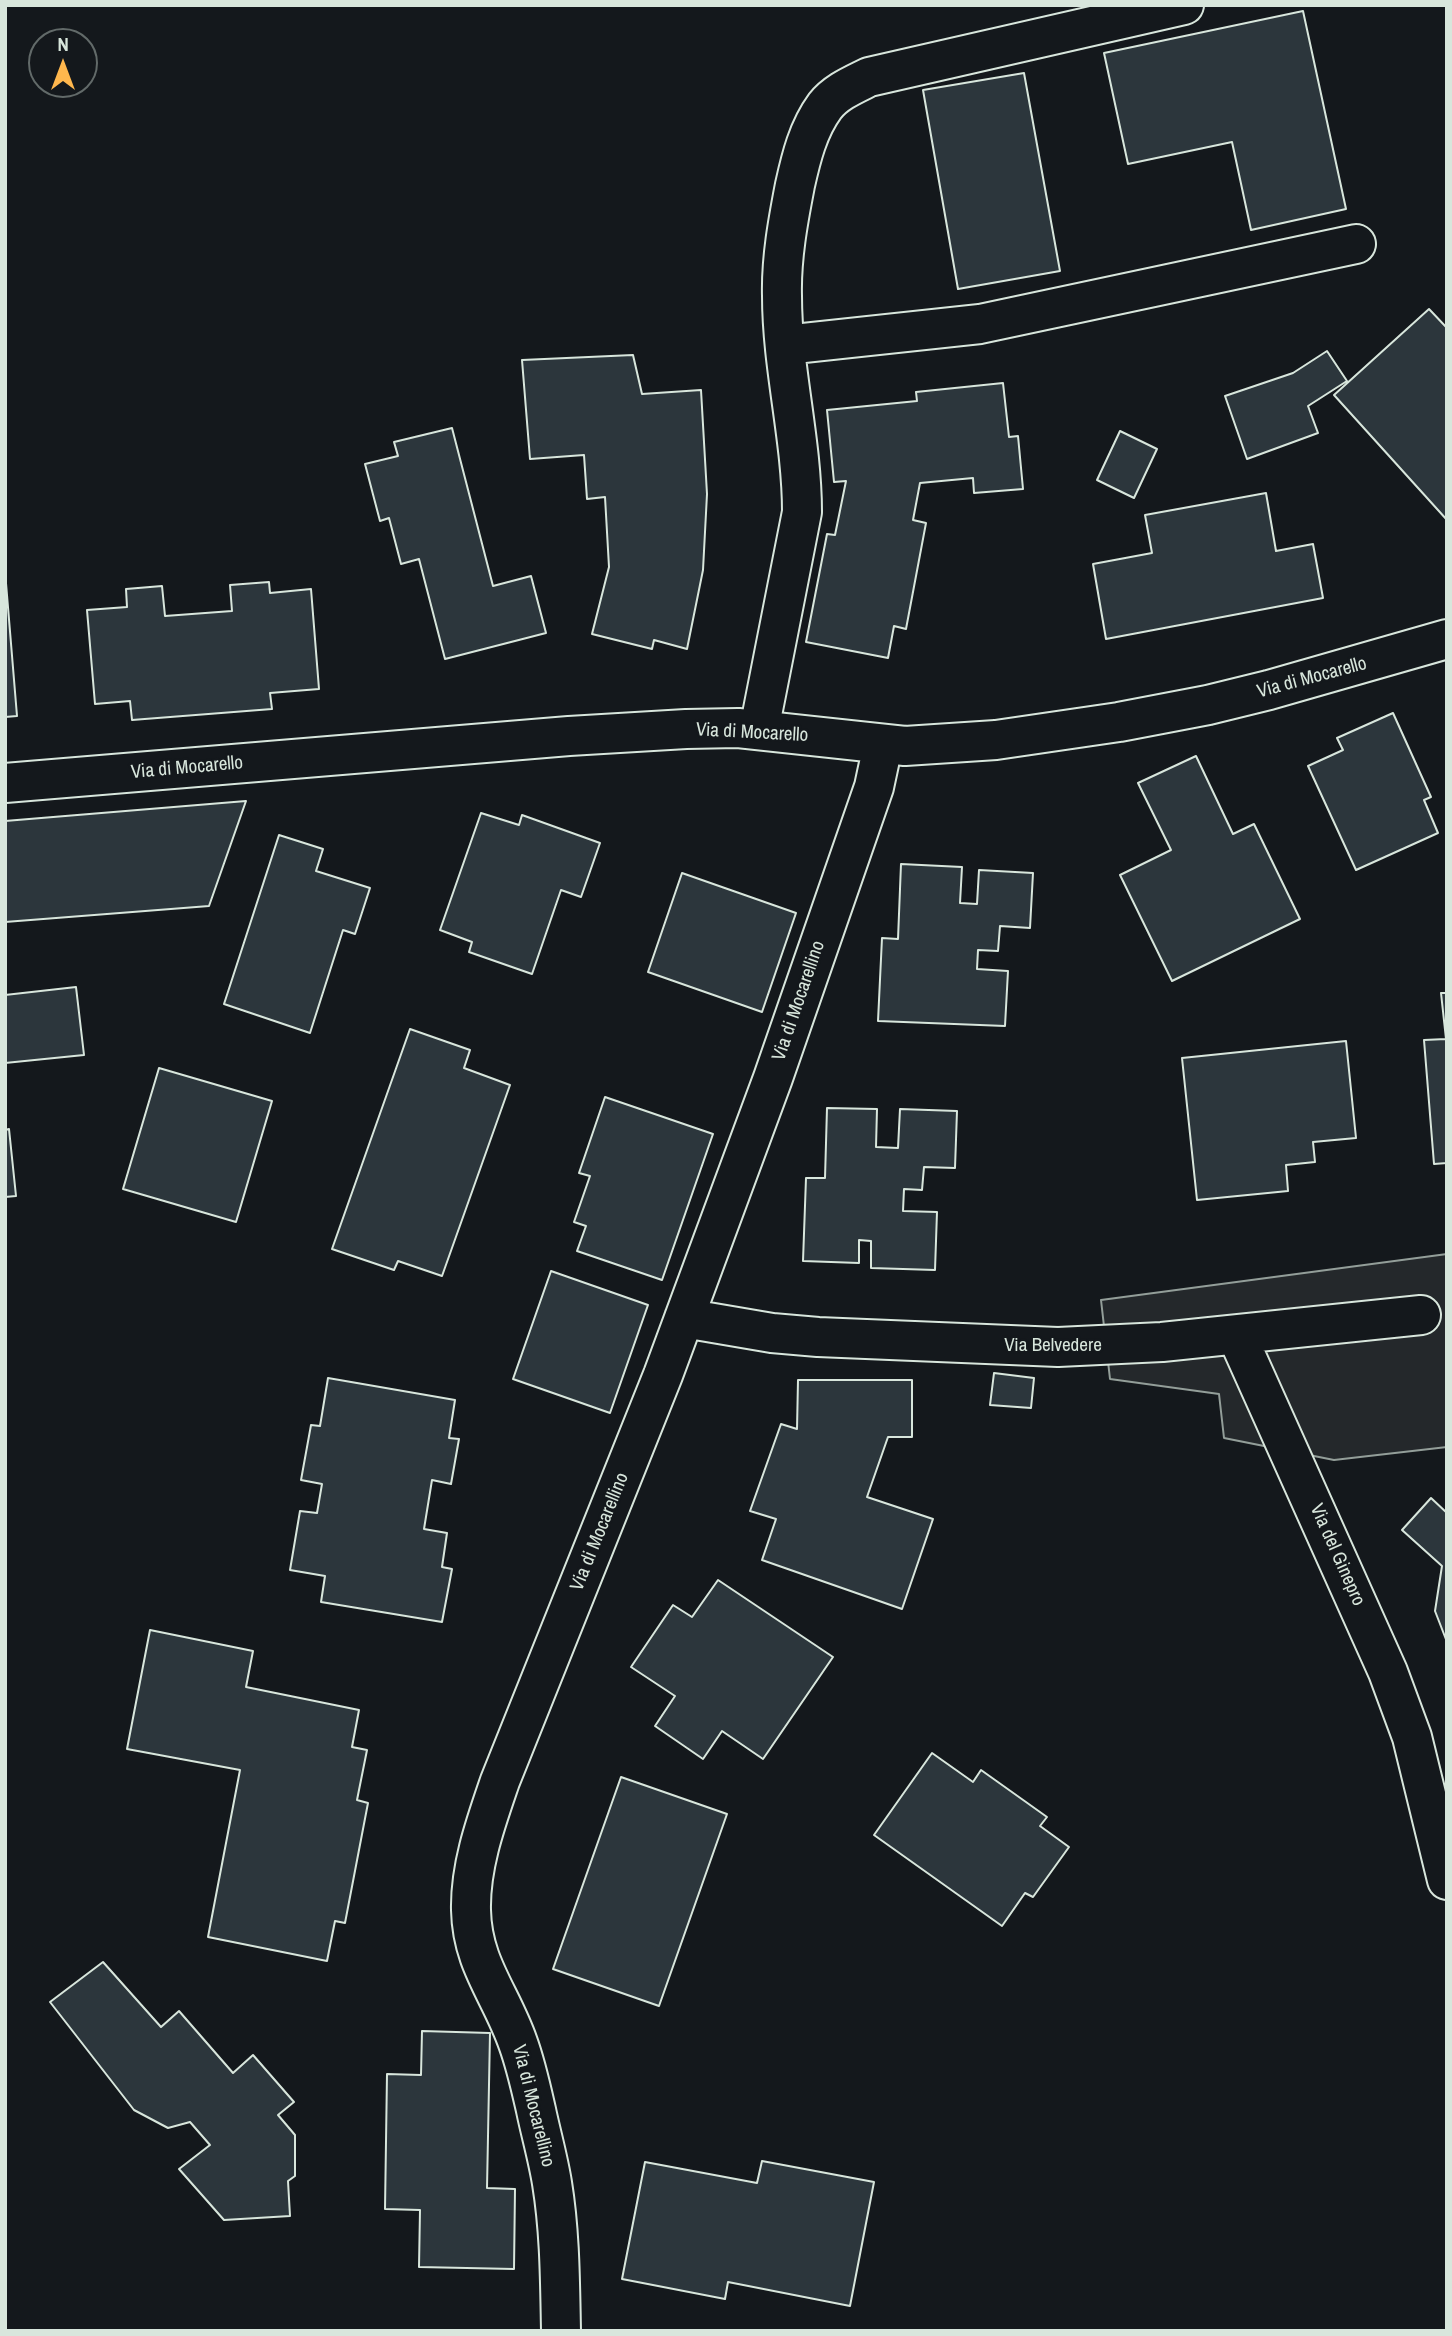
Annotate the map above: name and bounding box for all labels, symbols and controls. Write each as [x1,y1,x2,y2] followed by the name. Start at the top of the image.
[28,28,98,98] north arrow
[57,31,69,57] text: N
[1255,652,1369,704] street label: Via di Mocarello
[695,719,809,747] street label: Via di Mocarello
[130,752,244,784] street label: Via di Mocarello
[768,938,830,1064] street label: Via di Mocarellino
[1004,1335,1102,1357] street label: Via Belvedere
[566,1470,634,1594] street label: Via di Mocarellino
[1304,1501,1370,1609] street label: Via del Ginepro
[507,2042,559,2170] street label: Via di Mocarellino

